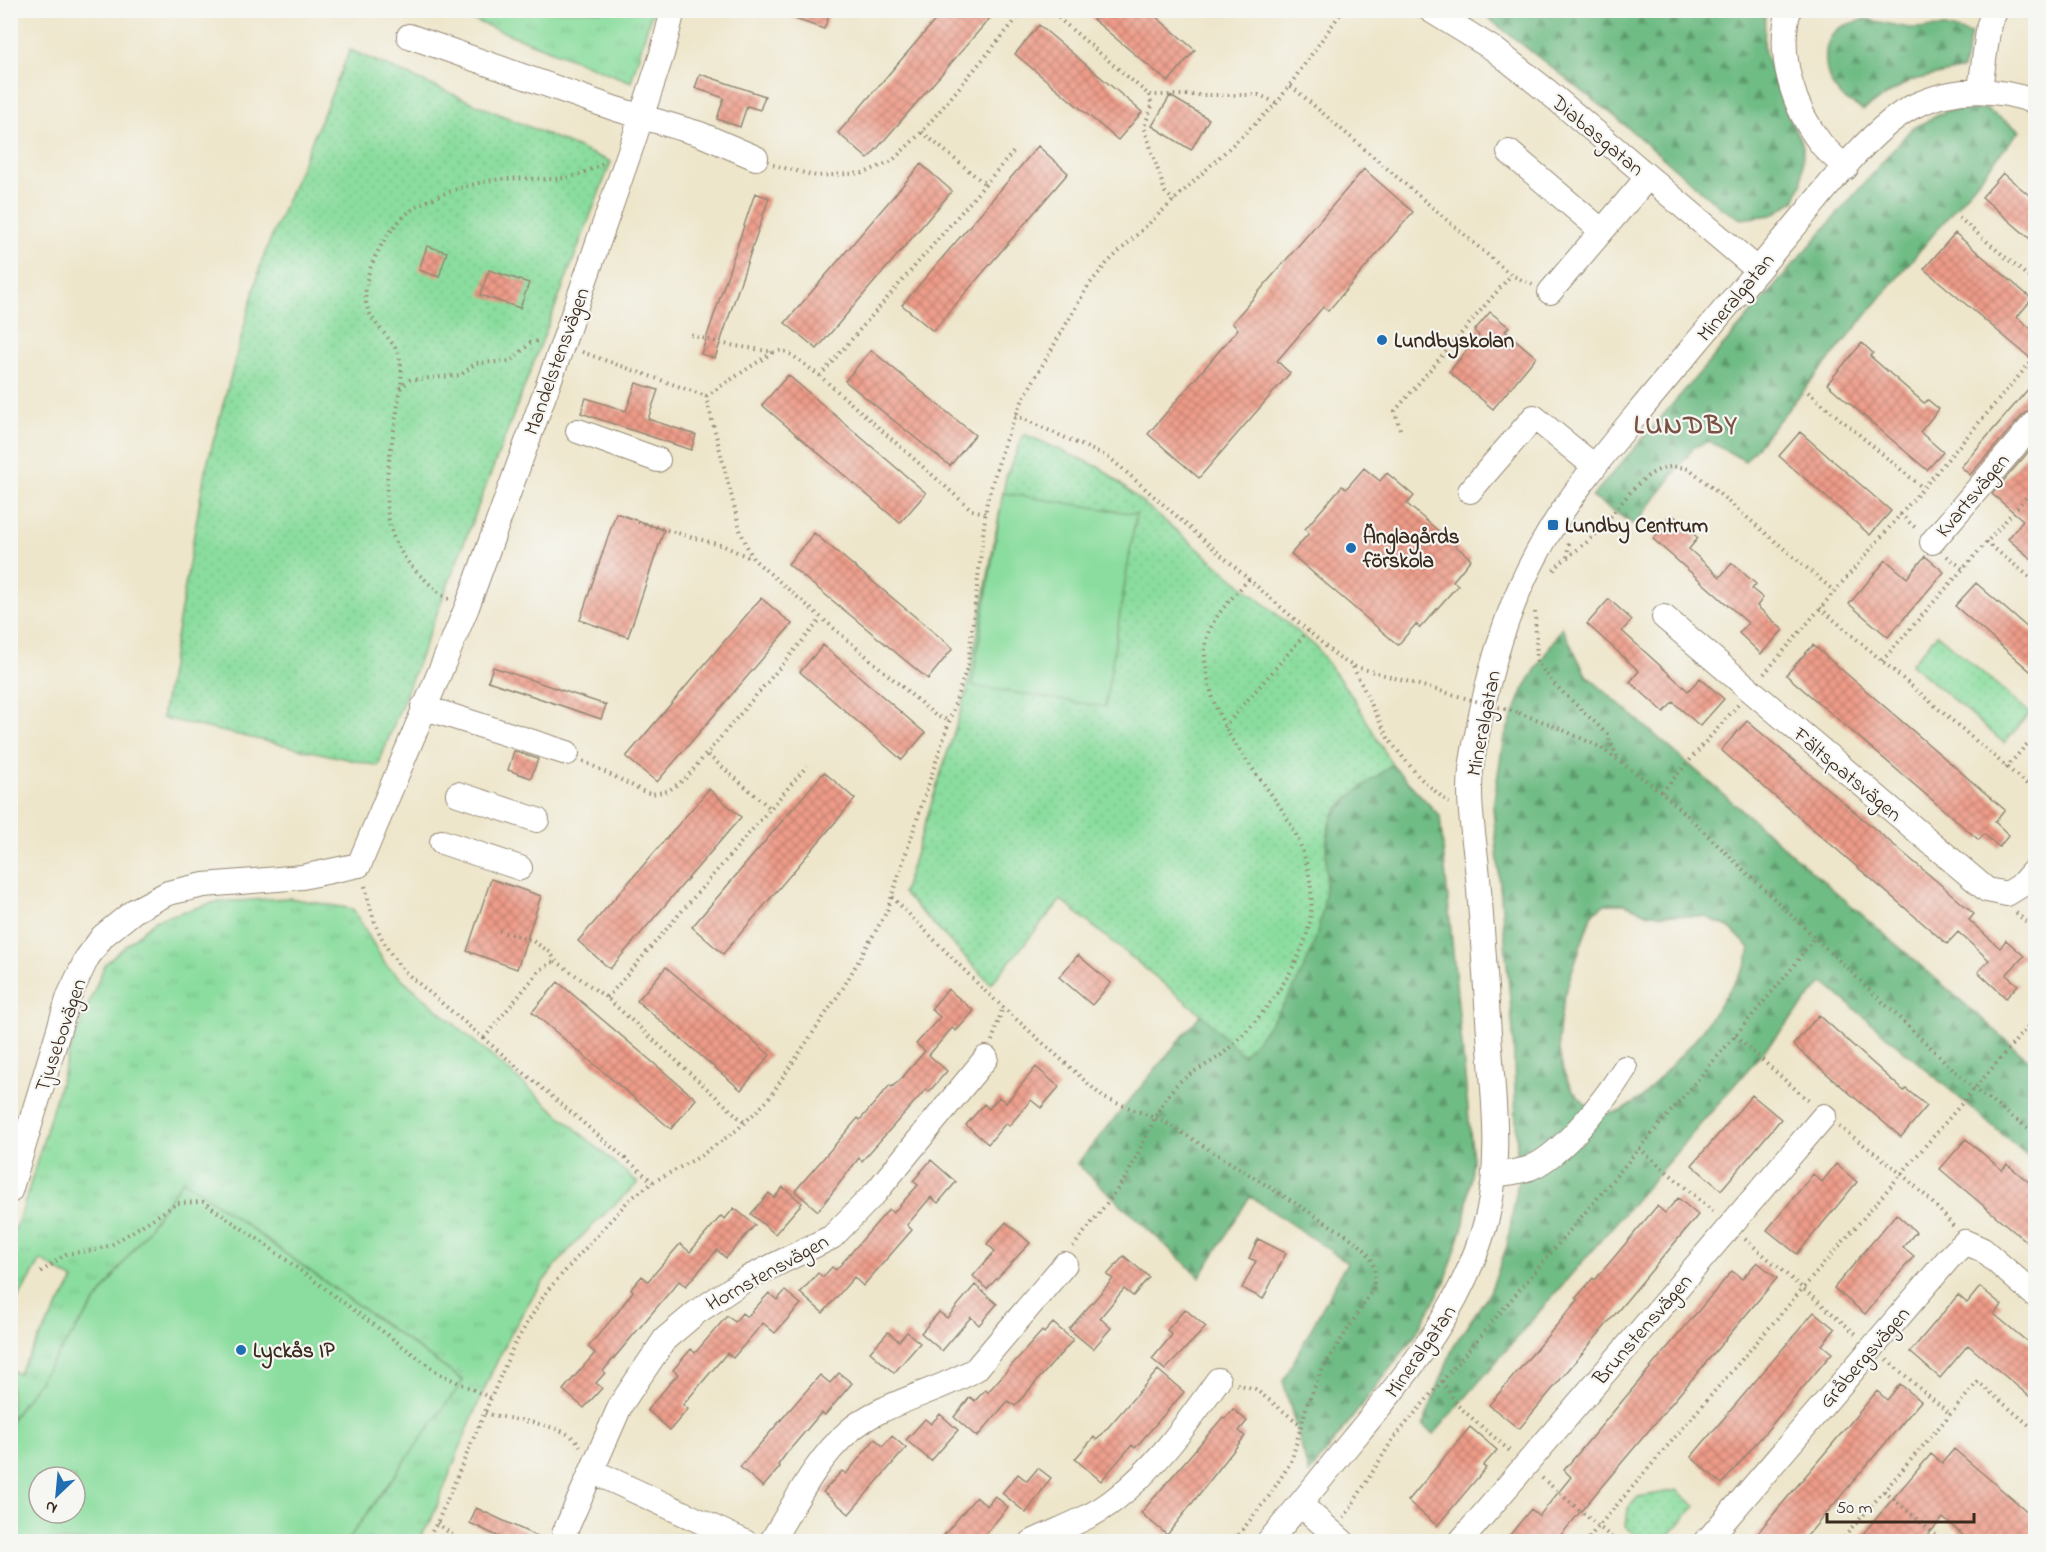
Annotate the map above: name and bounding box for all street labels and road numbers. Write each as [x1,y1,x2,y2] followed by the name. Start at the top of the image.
[1542,88,1650,186] street label: Diabasgatan
[1691,248,1784,350] street label: Mineralgatan
[517,284,600,440] street label: Mandelstensvägen
[1929,448,2019,546] street label: Kvartsvägen
[1460,668,1512,779] street label: Mineralgatan
[1784,720,1908,832] street label: Fältspatsvägen
[28,975,97,1097] street label: Tjusebovägen
[701,1228,836,1322] street label: Hornstensvägen
[1586,1268,1702,1395] street label: Brunstensvägen
[1379,1300,1466,1406] street label: Mineralgatan
[1813,1301,1920,1417] street label: Gråbergsvägen

